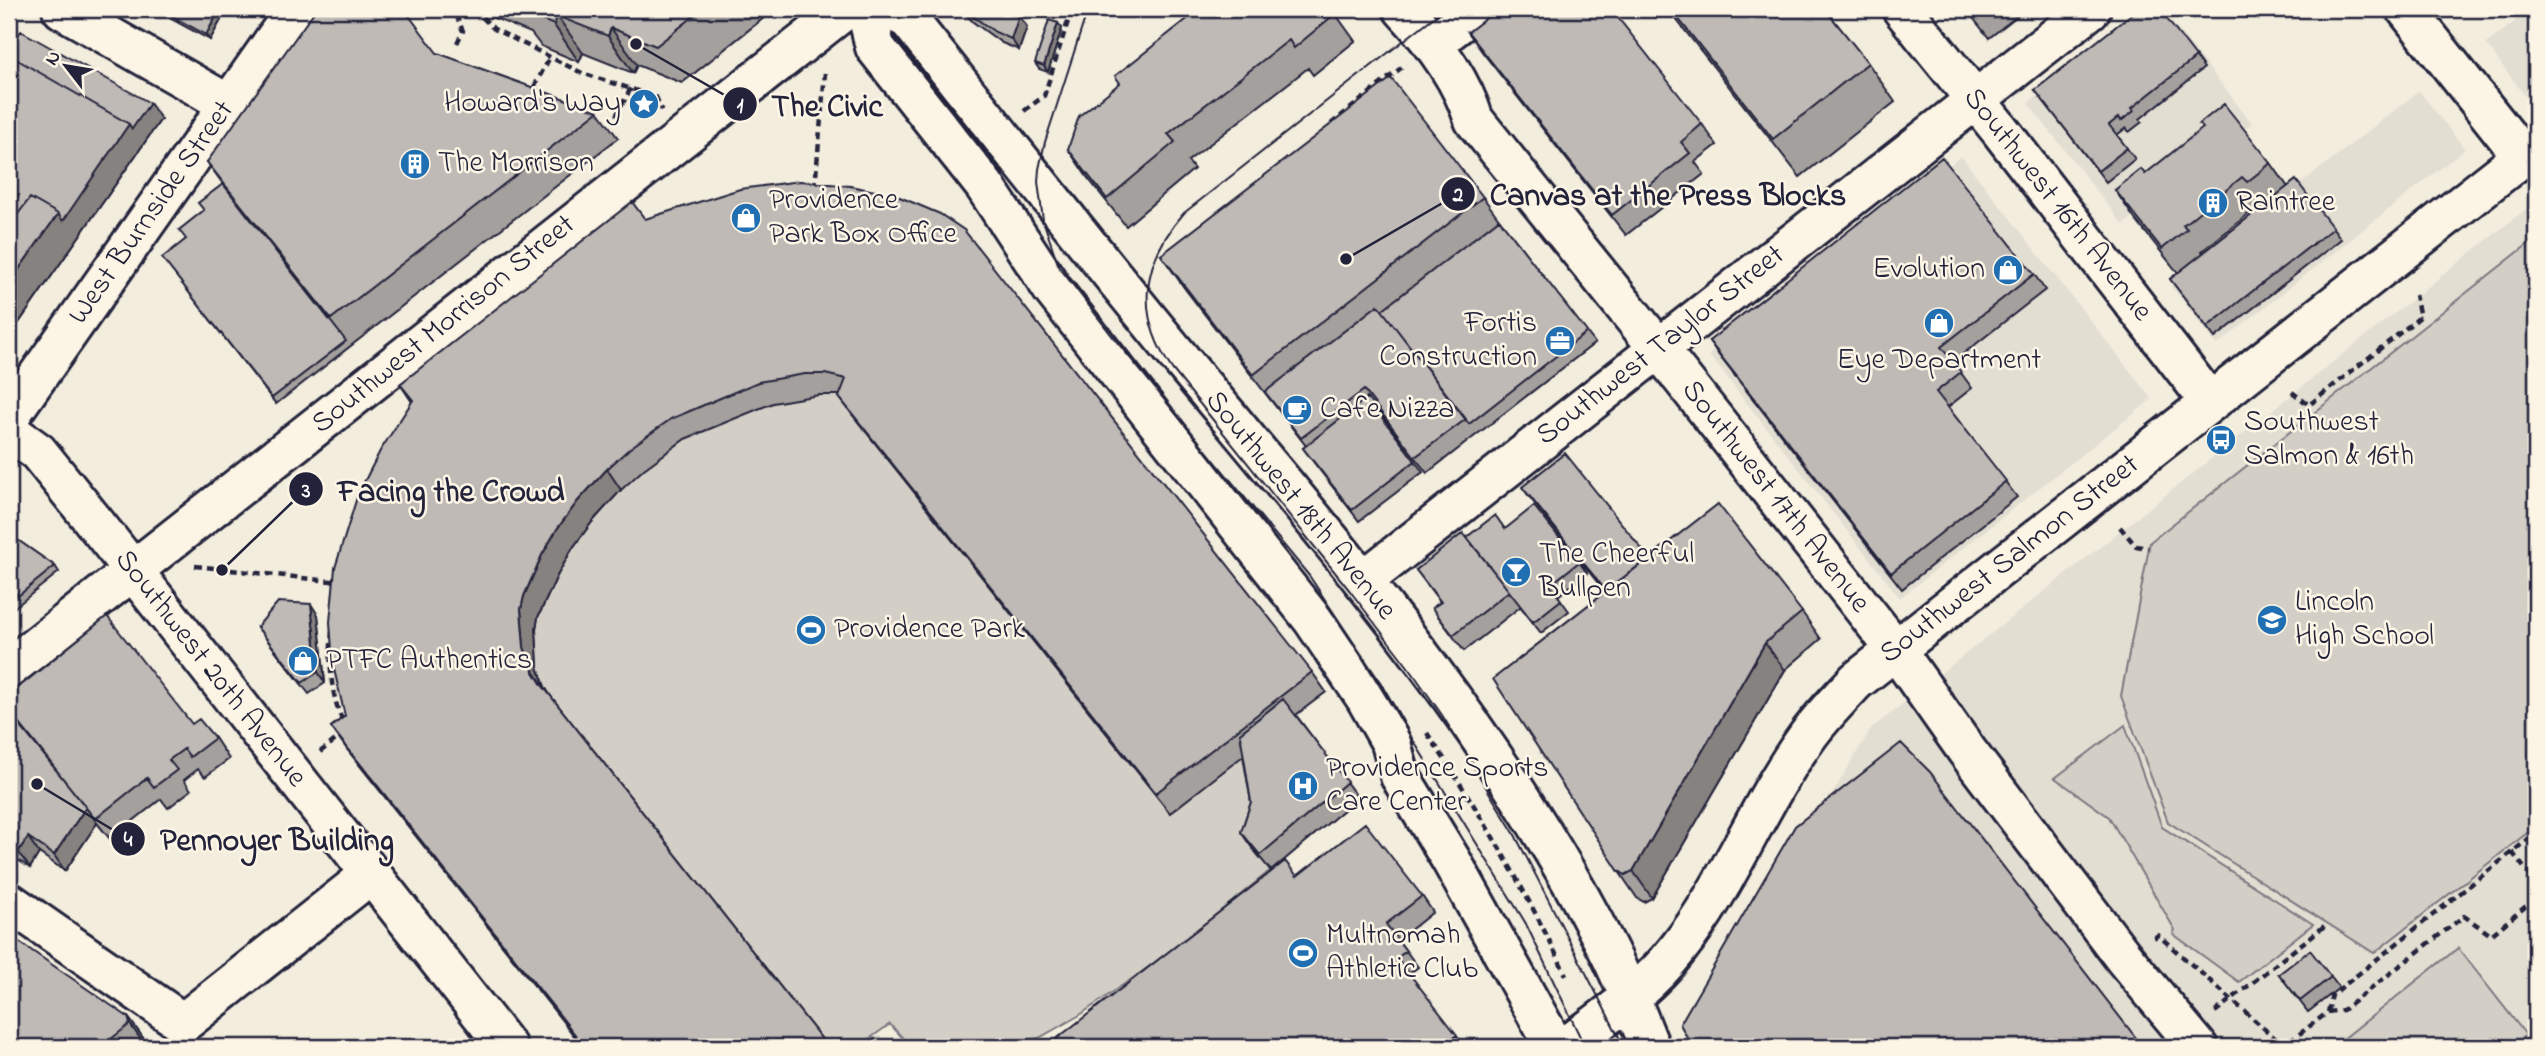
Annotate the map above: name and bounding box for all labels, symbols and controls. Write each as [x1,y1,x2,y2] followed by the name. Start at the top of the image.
[32,32,102,102] north arrow
[39,46,69,71] text: N
[723,78,897,131] callout: The Civic
[1951,79,2163,332] street label: Southwest 16th Avenue
[444,82,621,126] place label: Howard's Way
[771,85,884,132] text: The Civic
[627,87,661,121] place icon: Howard's Way
[58,92,246,334] street label: West Burnside Street
[737,92,744,122] text: 1
[438,142,594,186] place label: The Morrison
[398,147,432,181] building icon: The Morrison
[1440,167,1860,220] callout: Canvas at the Press Blocks
[1490,174,1846,221] text: Canvas at the Press Blocks
[769,179,958,257] place label: Providence Park Box Office
[1452,181,1464,211] text: 2
[2236,181,2336,225] place label: Raintree
[2196,186,2230,220] building icon: Raintree
[729,201,763,235] shop icon: Providence Park Box Office
[302,204,586,446] street label: Southwest Morrison Street
[1527,235,1795,457] street label: Southwest Taylor Street
[1873,248,1985,292] place label: Evolution
[1991,253,2025,287] shop icon: Evolution
[1379,302,1537,380] place label: Fortis Construction
[1922,306,1956,340] shop icon: Eye Department
[1543,324,1577,358] office icon: Fortis Construction
[1837,339,2041,383] place label: Eye Department
[1670,371,1881,624] street label: Southwest 17th Avenue
[1193,382,1407,631] street label: Southwest 18th Avenue
[1320,388,1455,432] place label: Cafe Nizza
[1280,393,1314,427] cafe icon: Cafe Nizza
[2244,401,2414,479] place label: Southwest Salmon & 16th
[2204,423,2238,457] bus stop icon: Southwest Salmon & 16th
[1871,444,2149,676] street label: Southwest Salmon Street
[288,463,579,516] callout: Facing the Crowd
[335,470,565,518] text: Facing the Crowd
[301,477,311,507] text: 3
[1538,533,1694,611] place label: The Cheerful Bullpen
[103,541,317,798] street label: Southwest 20th Avenue
[1499,555,1533,589] bar icon: The Cheerful Bullpen
[2295,581,2434,659] place label: Lincoln High School
[2255,603,2289,637] school or university icon: Lincoln High School
[834,608,1026,652] place label: Providence Park
[794,613,828,647] sports icon: Providence Park
[326,639,532,683] place label: PTFC Authentics
[286,644,320,678] shop icon: PTFC Authentics
[1326,747,1549,825] place label: Providence Sports Care Center
[1286,769,1320,803] hospital icon: Providence Sports Care Center
[111,812,408,865] callout: Pennoyer Building
[160,819,394,867] text: Pennoyer Building
[124,826,133,856] text: 4
[1326,914,1478,992] place label: Multnomah Athletic Club
[1286,936,1320,970] sports icon: Multnomah Athletic Club

